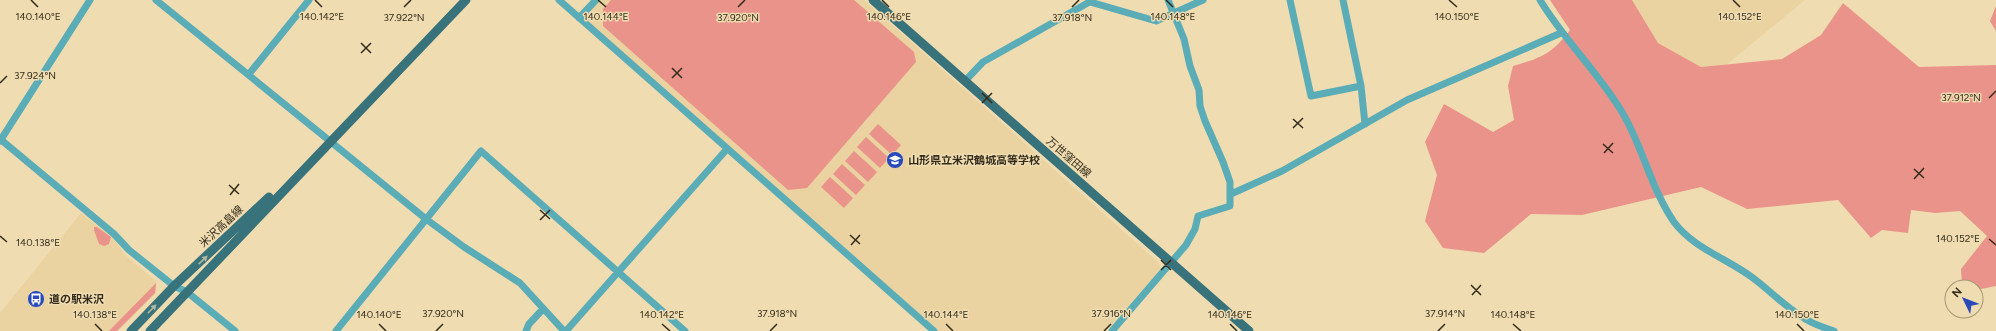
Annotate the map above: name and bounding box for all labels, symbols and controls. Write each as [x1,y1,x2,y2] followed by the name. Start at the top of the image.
[15,10,61,23] text: 140.140°E
[300,10,344,23] text: 140.142°E
[584,10,629,23] text: 140.144°E
[867,10,911,23] text: 140.146°E
[1151,10,1196,23] text: 140.148°E
[1435,10,1479,23] text: 140.150°E
[1718,10,1762,23] text: 140.152°E
[383,11,425,24] text: 37.922°N
[717,11,759,24] text: 37.920°N
[1052,11,1092,24] text: 37.918°N
[14,69,56,82] text: 37.924°N
[1941,91,1981,104] text: 37.912°N
[1044,134,1094,180] street label: 万世窪田線
[885,150,905,170] school or university icon: 山形県立米沢鶴城高等学校
[908,154,1040,167] place label: 山形県立米沢鶴城高等学校
[197,203,246,250] street label: 米沢高畠線
[1936,232,1980,245] text: 140.152°E
[16,236,60,249] text: 140.138°E
[198,256,207,265] one-way arrow
[1944,279,1984,319] north arrow
[1949,285,1965,300] text: N
[26,289,46,309] bus stop icon: 道の駅米沢
[49,293,104,306] place label: 道の駅米沢
[147,304,157,314] one-way arrow
[422,307,464,320] text: 37.920°N
[757,307,797,320] text: 37.918°N
[1091,307,1131,320] text: 37.916°N
[1425,307,1465,320] text: 37.914°N
[73,308,117,321] text: 140.138°E
[356,308,402,321] text: 140.140°E
[640,308,684,321] text: 140.142°E
[924,308,969,321] text: 140.144°E
[1208,308,1252,321] text: 140.146°E
[1491,308,1536,321] text: 140.148°E
[1775,308,1819,321] text: 140.150°E

